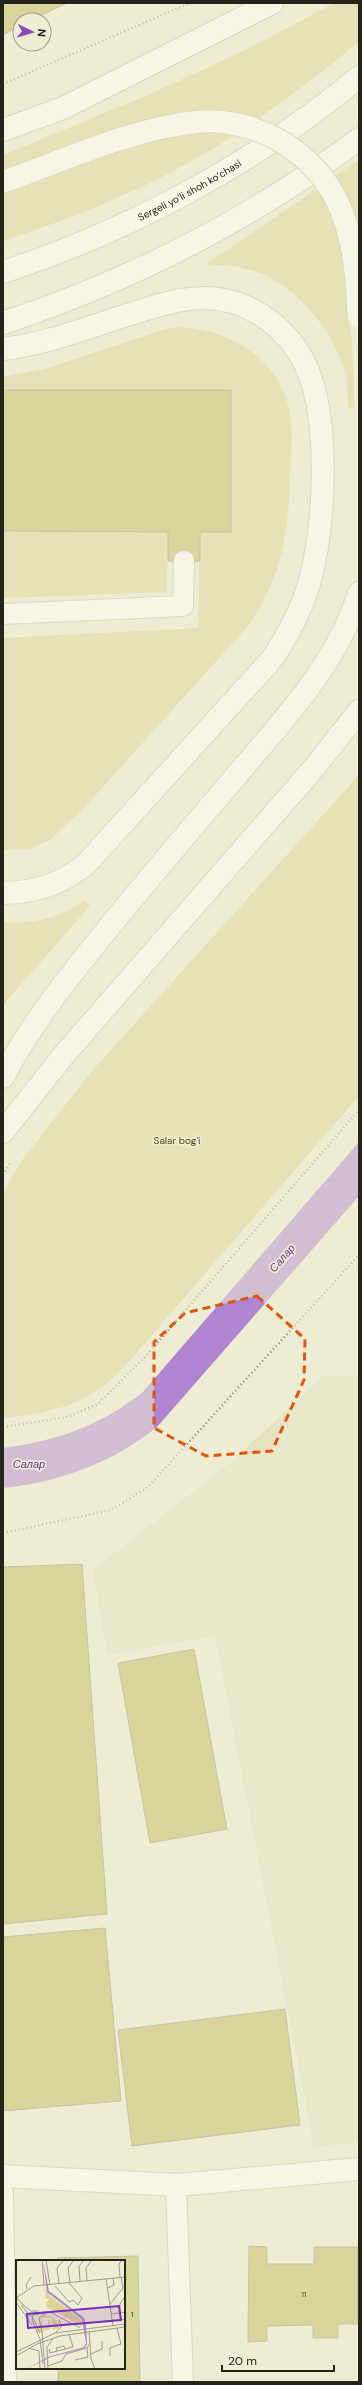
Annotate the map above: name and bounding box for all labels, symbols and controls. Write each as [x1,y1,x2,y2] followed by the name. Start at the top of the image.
[12,12,52,52] north arrow
[35,28,49,37] text: N
[136,157,244,224] street label: Sergeli yo‘li shoh ko‘chasi
[154,1134,200,1147] park label: Salar bog'i
[266,1241,298,1275] water label: Салар
[13,1457,45,1471] water label: Салар
[16,2260,125,2369] inset map
[302,2289,307,2299] house number: 11
[131,2309,133,2319] house number: 1
[222,2347,334,2373] scale bar
[228,2353,257,2369] text: 20 m

